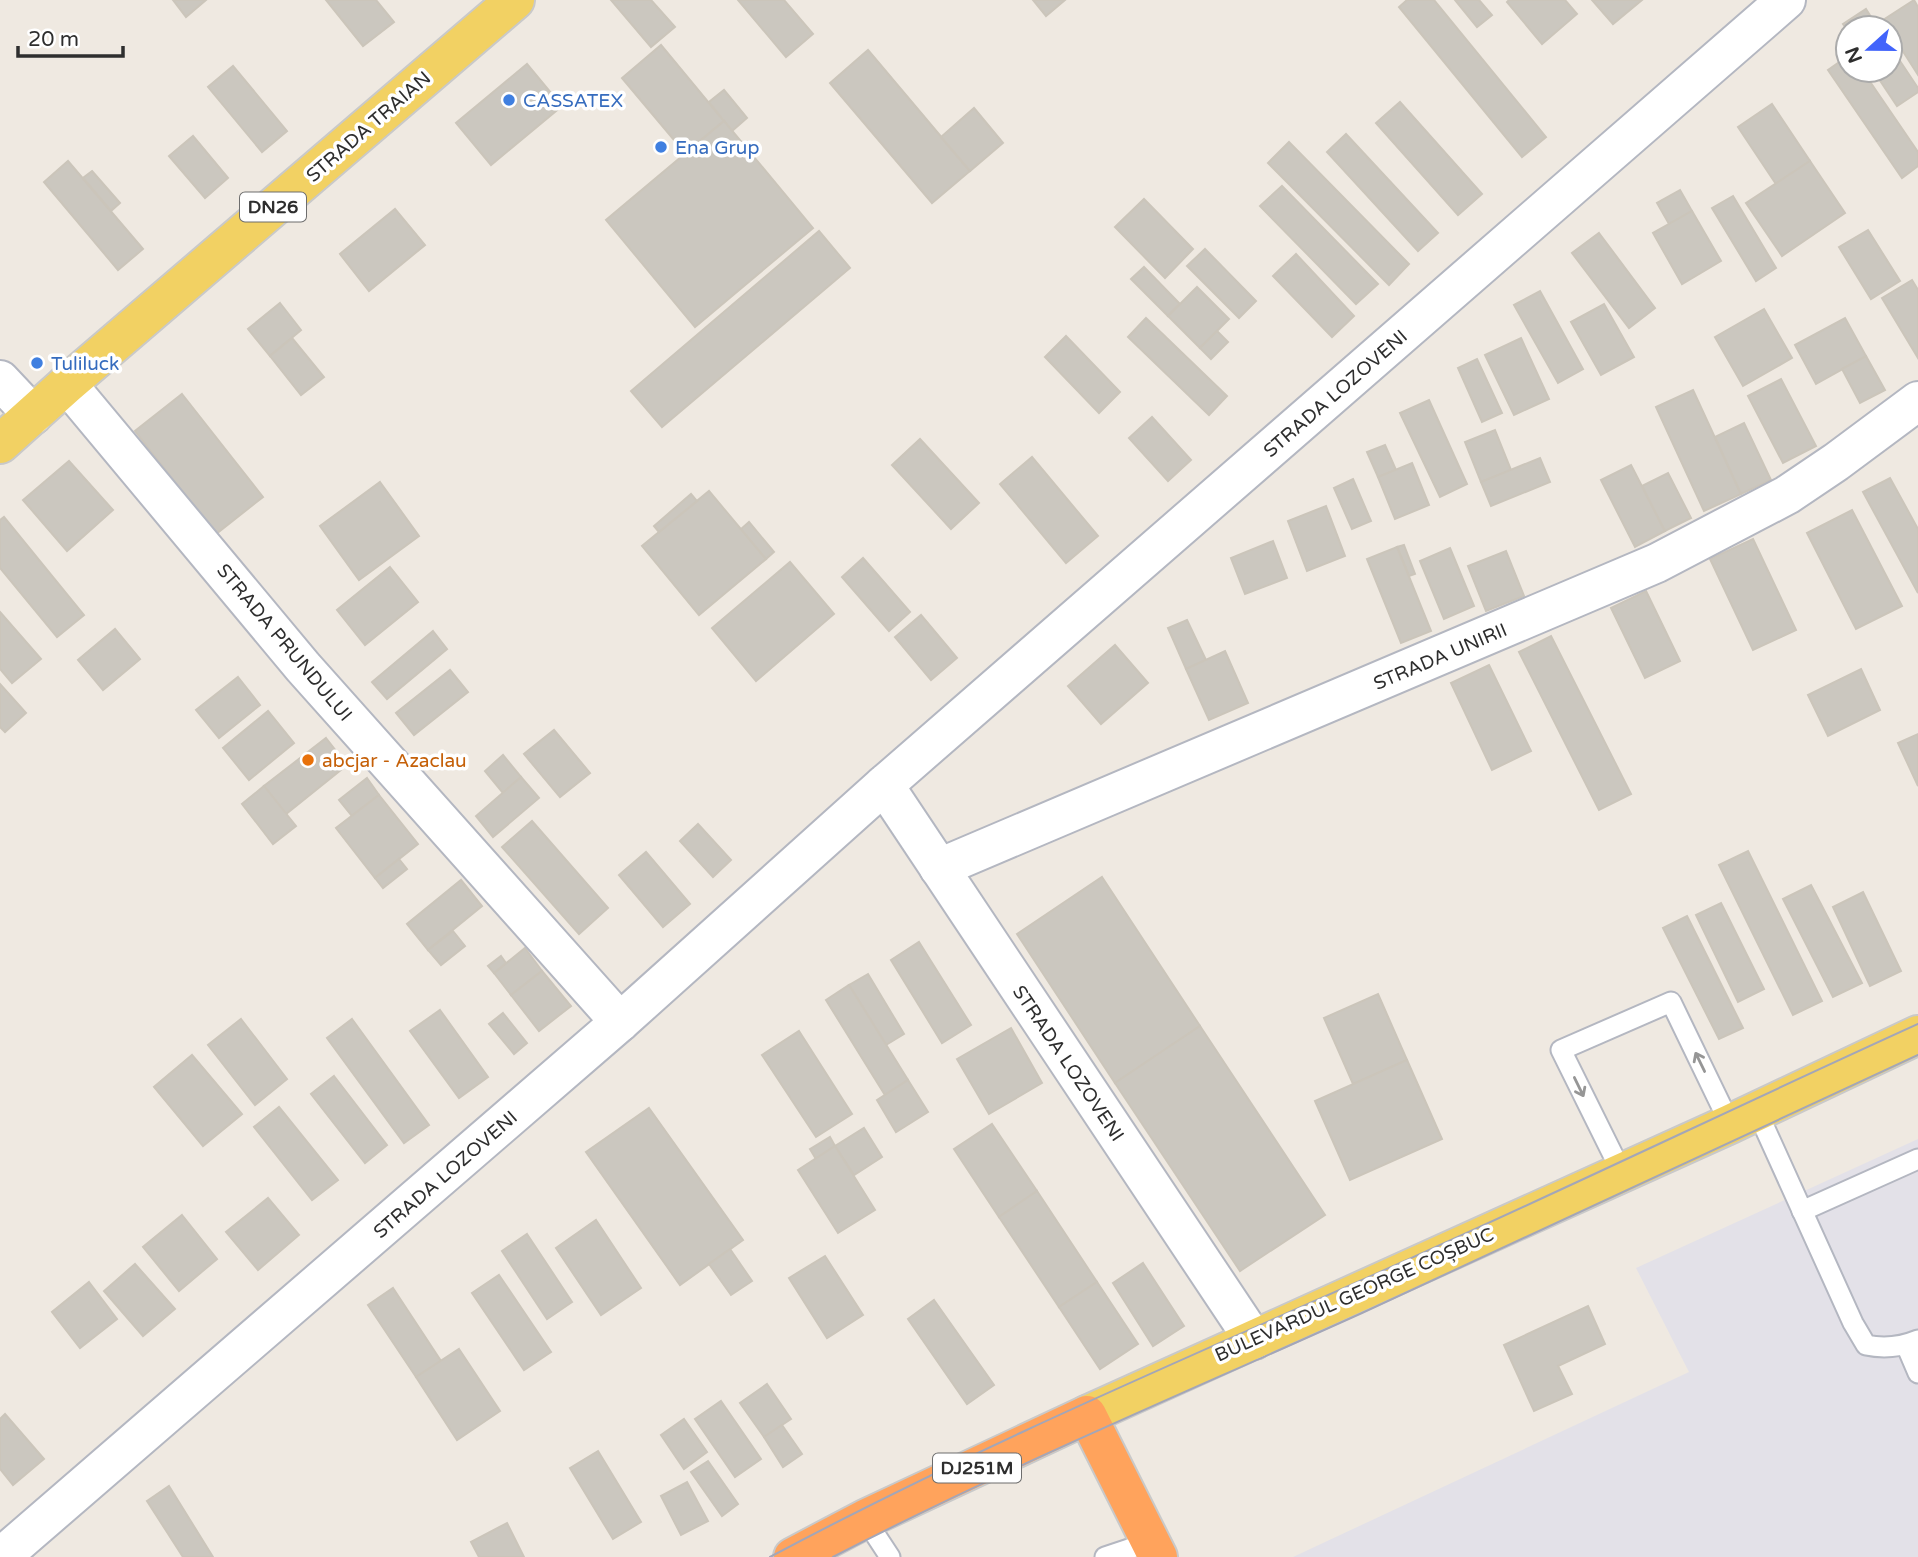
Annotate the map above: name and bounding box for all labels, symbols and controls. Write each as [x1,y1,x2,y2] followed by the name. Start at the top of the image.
[18,14,122,58] scale bar
[1834,14,1904,84] north arrow
[28,27,79,52] text: 20 m
[1841,44,1867,66] text: N
[302,67,435,187] street label: STRADA TRAIAN
[523,90,623,112] place label: CASSATEX
[501,92,517,108] marker: CASSATEX
[675,137,759,159] place label: Ena Grup
[653,139,669,155] marker: Ena Grup
[240,192,306,222] road number: DN26
[1259,325,1412,462] street label: STRADA LOZOVENI
[51,353,119,375] place label: Tuliluck
[29,355,45,371] marker: Tuliluck
[212,560,356,726] street label: STRADA PRUNDULUI
[1370,619,1510,695] street label: STRADA UNIRII
[322,750,467,772] place label: abcjar - Azaclau
[300,752,316,768] marker: abcjar - Azaclau
[1008,982,1128,1146] street label: STRADA LOZOVENI
[1693,1052,1706,1073] one-way arrow
[1573,1076,1587,1097] one-way arrow
[369,1106,522,1243] street label: STRADA LOZOVENI
[1212,1223,1497,1367] street label: BULEVARDUL GEORGE COȘBUC
[933,1454,1021,1483] road number: DJ251M

